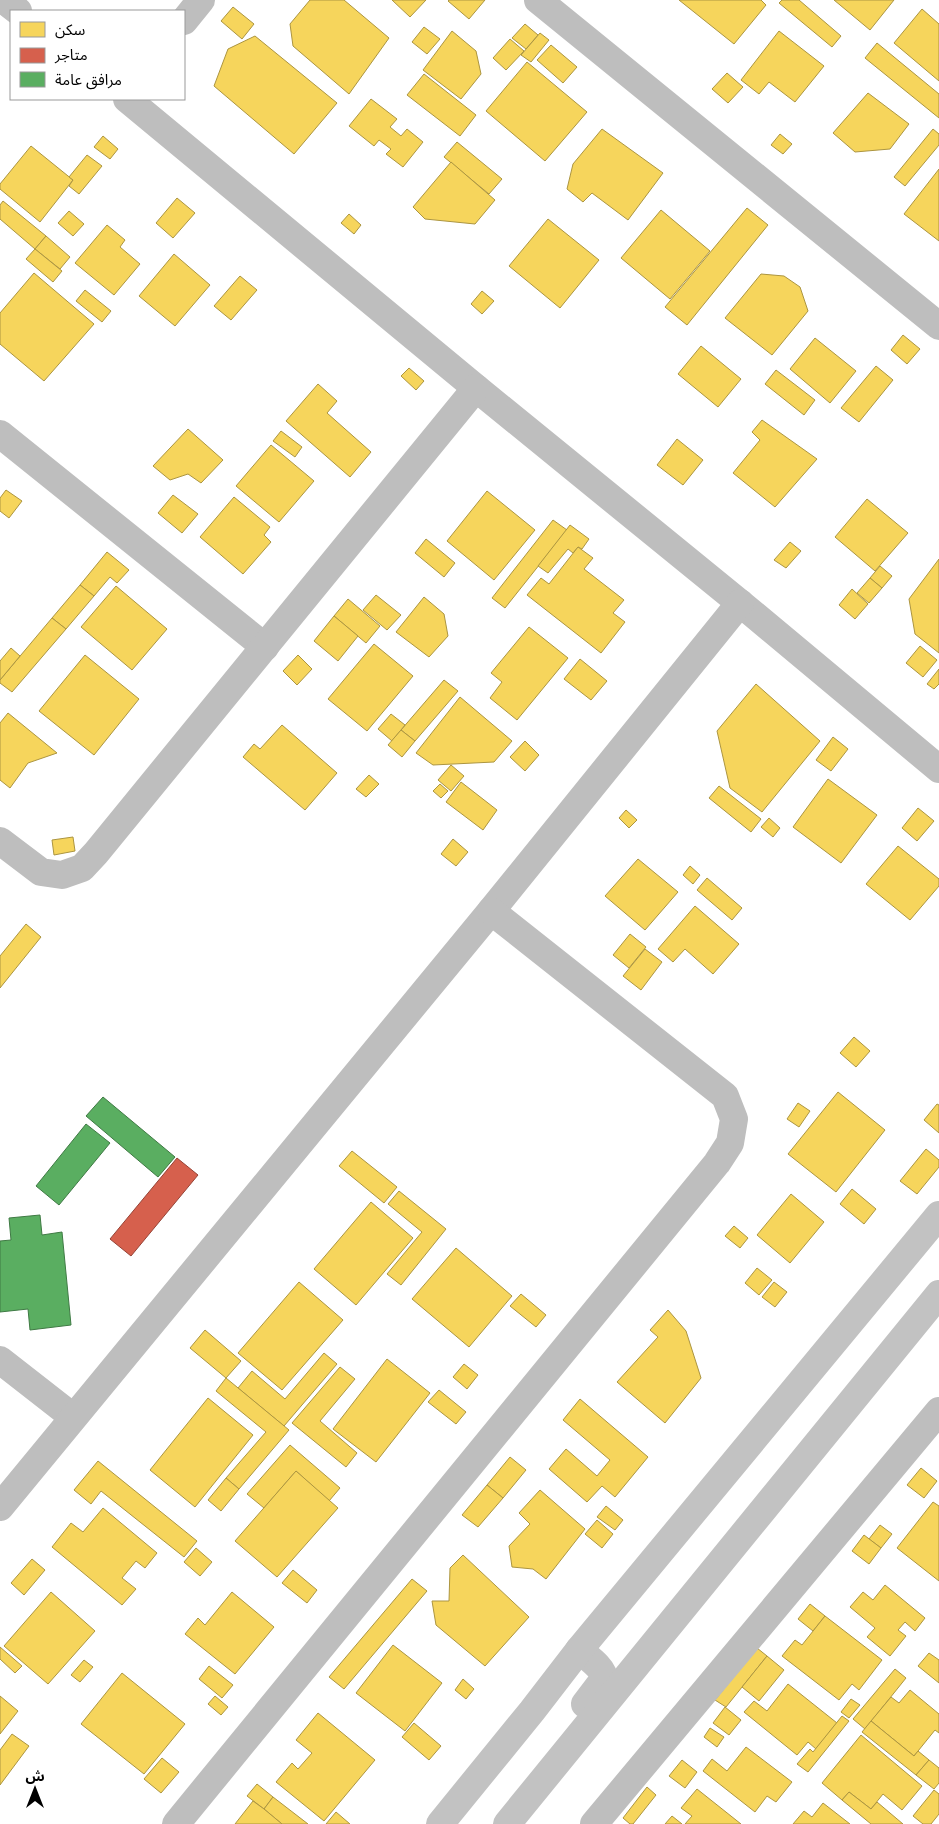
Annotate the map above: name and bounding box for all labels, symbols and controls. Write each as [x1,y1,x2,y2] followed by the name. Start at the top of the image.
[10,10,185,100] legend
[55,20,86,39] text: سكن
[54,45,88,64] text: متاجر
[55,70,122,90] text: مرافق عامة
[10,1764,60,1814] north arrow
[25,1767,45,1784] text: ش

